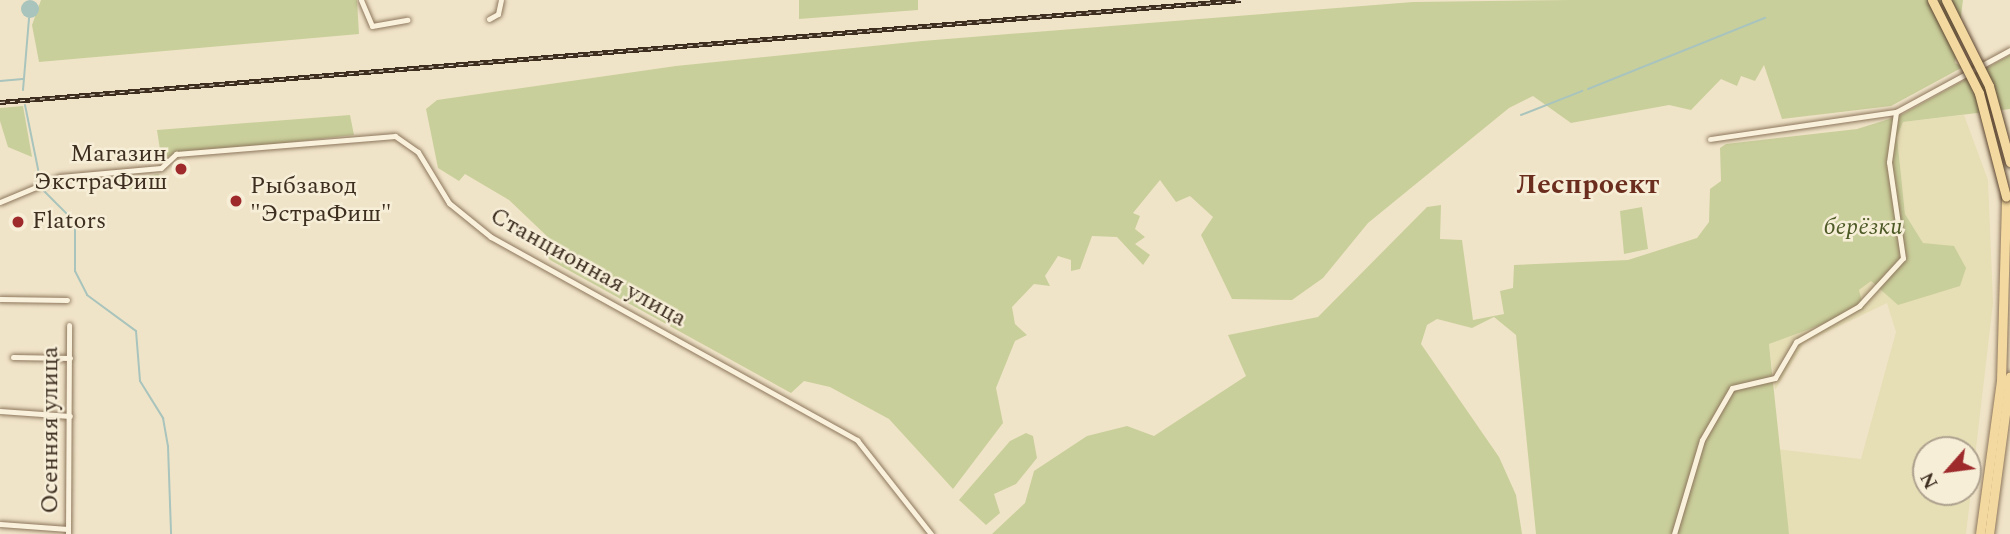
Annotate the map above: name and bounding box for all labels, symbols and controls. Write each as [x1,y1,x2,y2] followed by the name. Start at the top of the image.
[34,141,167,197] place label: Магазин ЭкстраФиш
[173,161,189,177] marker: Магазин ЭкстраФиш
[1517,168,1659,202] district label: Леспроект
[250,173,392,229] place label: Рыбзавод "ЭстраФиш"
[228,193,244,209] marker: Рыбзавод "ЭстраФиш"
[485,202,691,334] street label: Станционная улица
[32,208,106,236] place label: Flators
[10,214,26,230] marker: Flators
[1824,214,1902,242] park label: берёзки
[37,346,65,514] street label: Осенняя улица
[1912,436,1982,506] north arrow
[1913,467,1946,494] text: N

